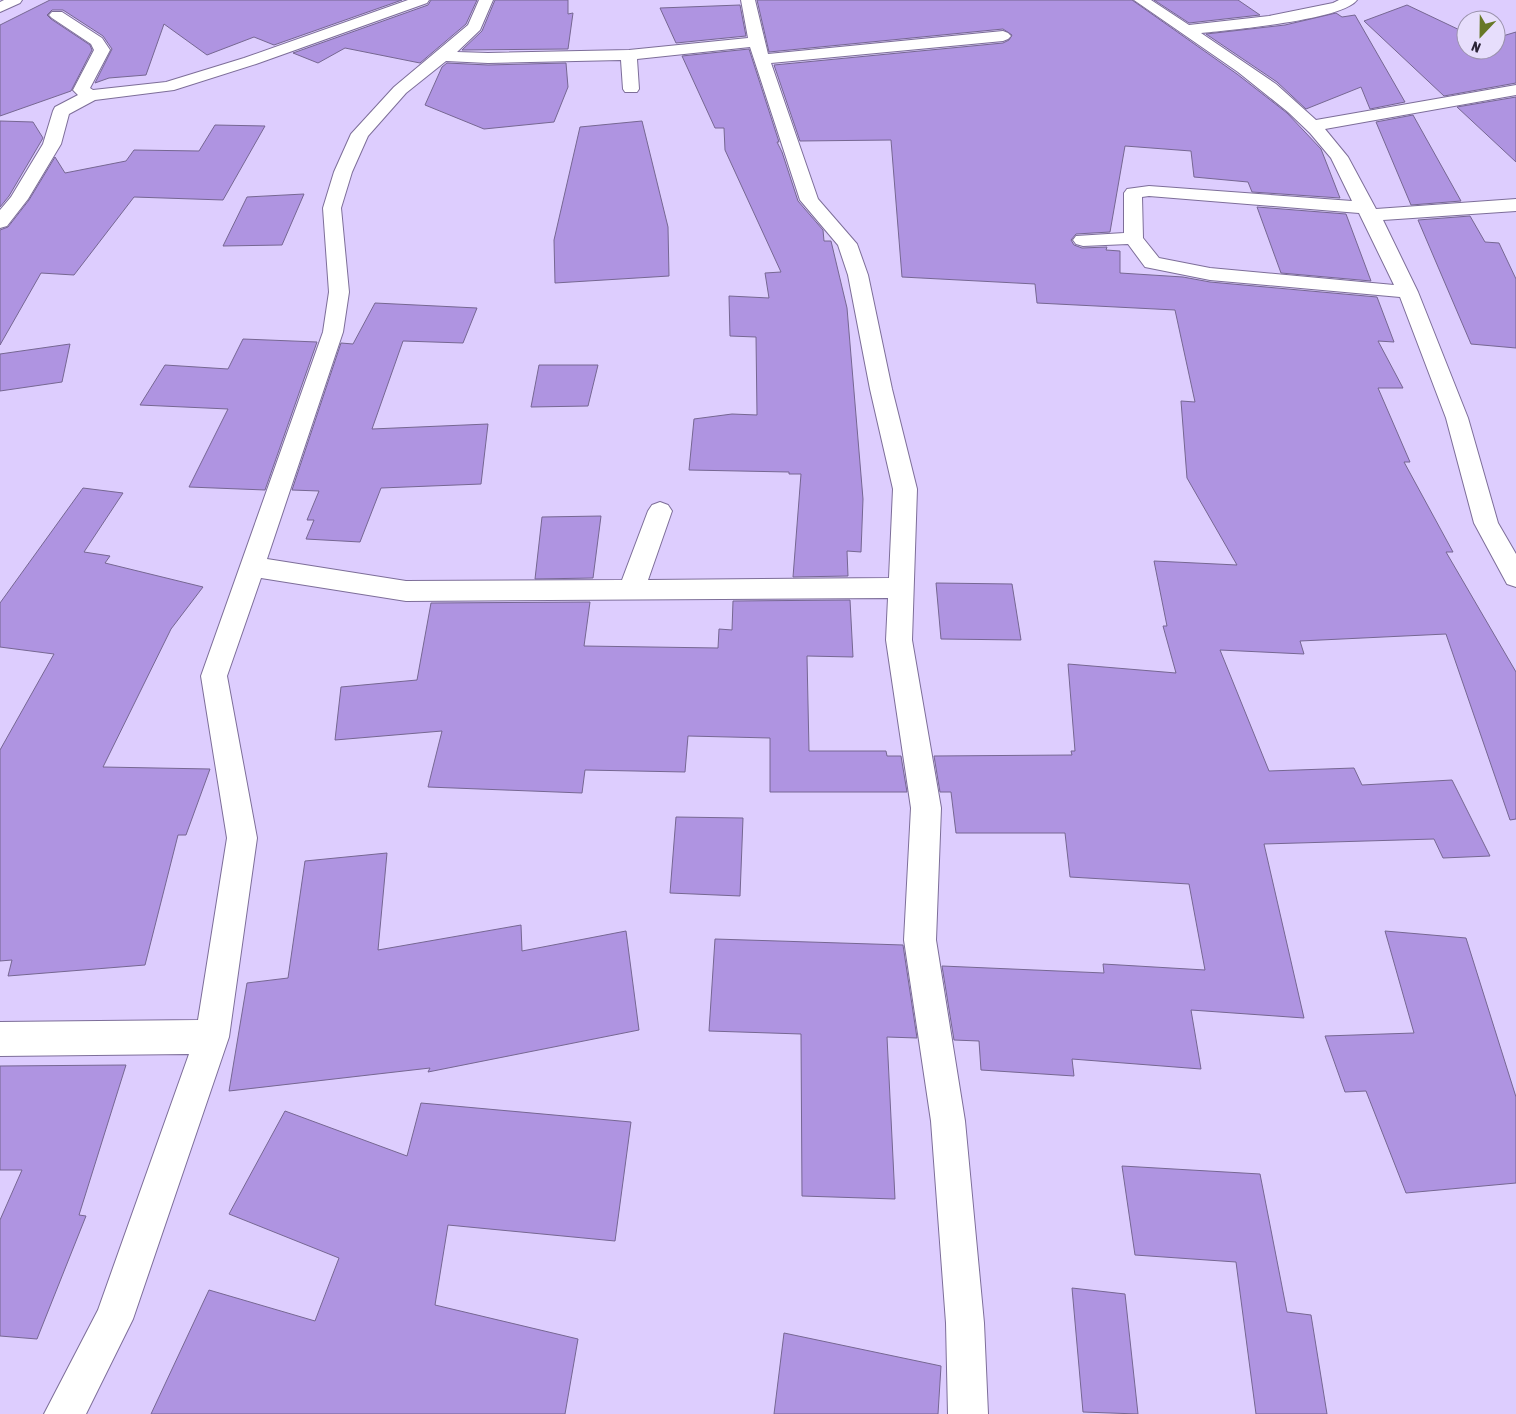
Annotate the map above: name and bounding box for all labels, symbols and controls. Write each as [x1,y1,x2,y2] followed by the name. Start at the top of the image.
[1456,10,1506,60] north arrow
[1469,38,1483,56] text: N

